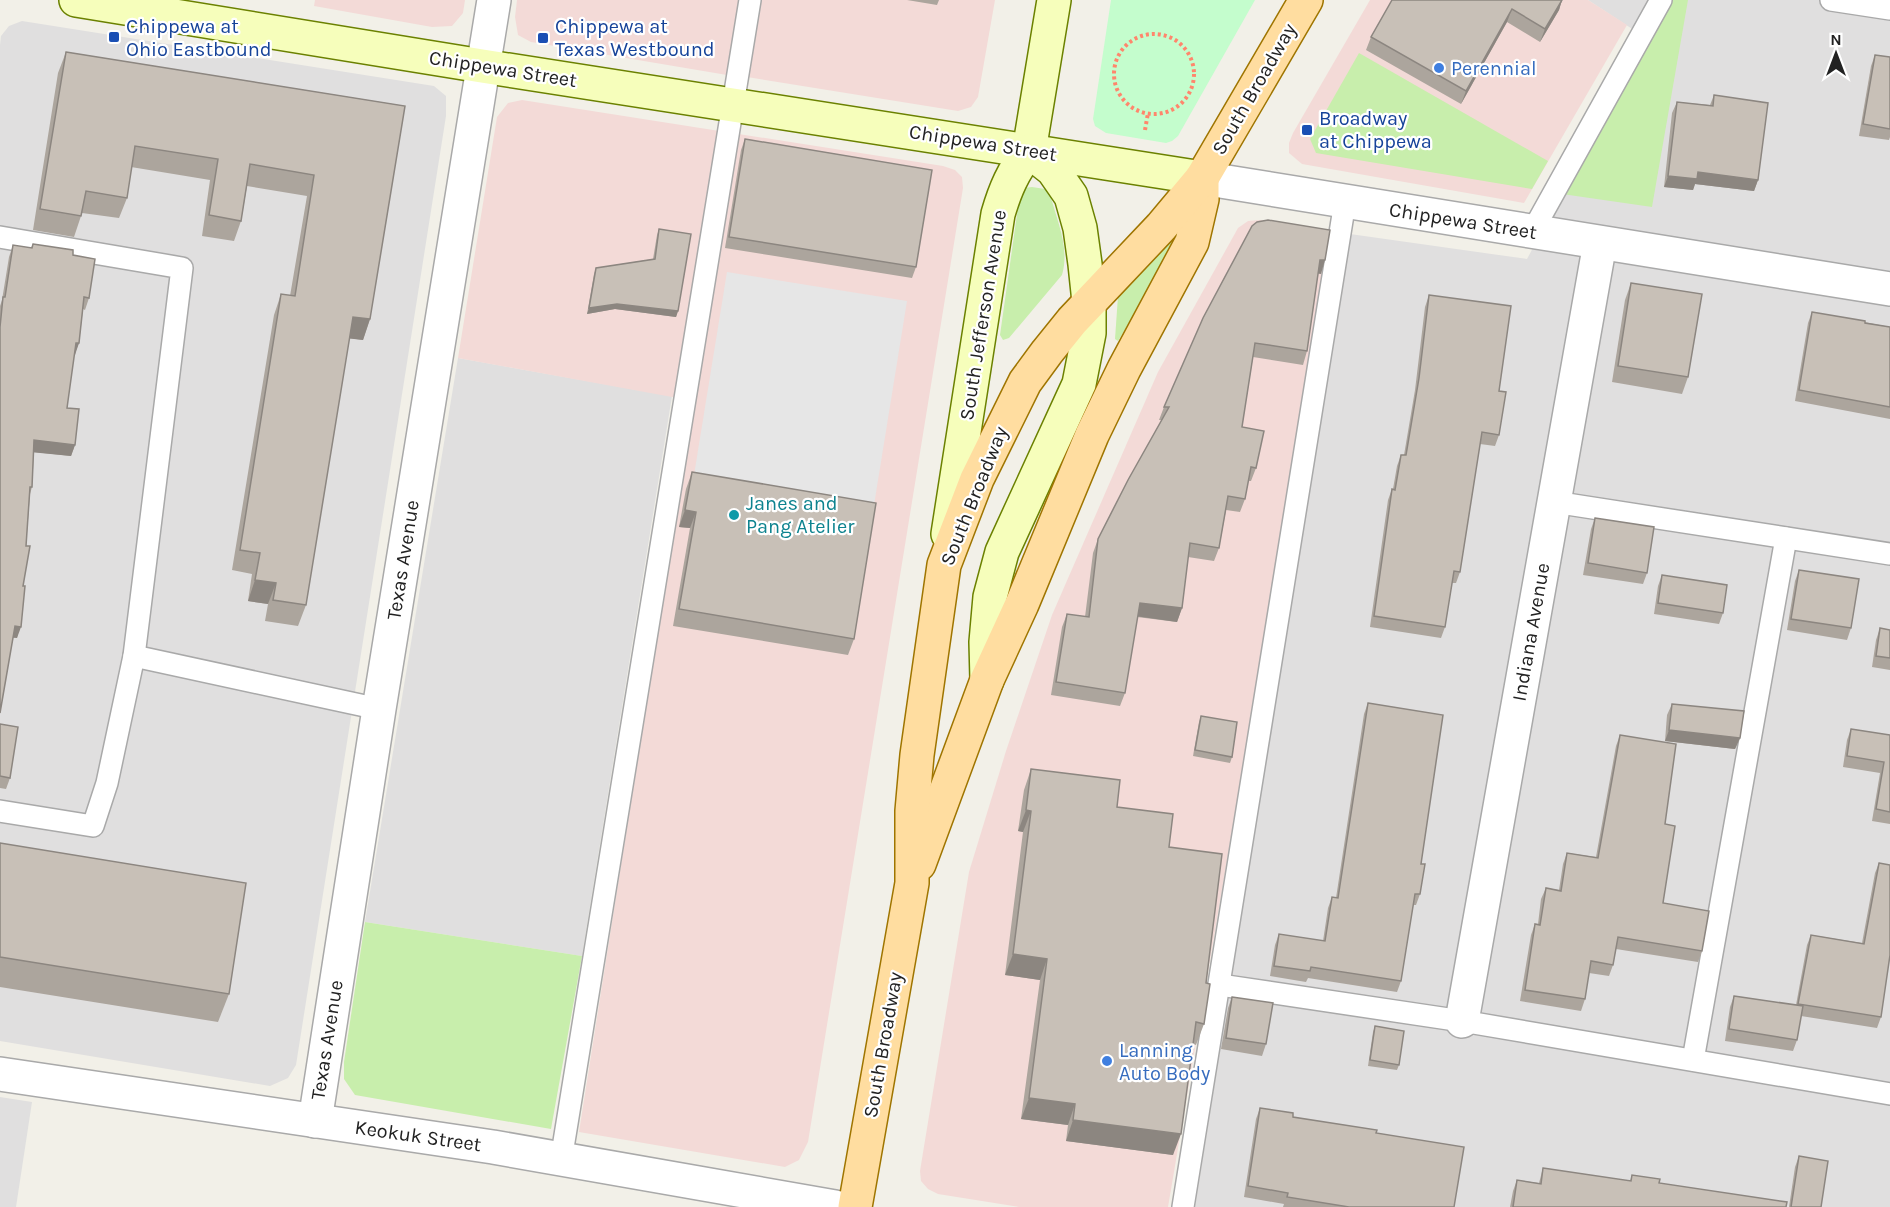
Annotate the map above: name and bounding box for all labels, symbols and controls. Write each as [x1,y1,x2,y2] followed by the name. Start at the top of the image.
[126,15,272,61] place label: Chippewa at Ohio Eastbound
[555,15,715,61] place label: Chippewa at Texas Westbound
[1207,19,1301,159] street label: South Broadway
[1806,24,1866,84] north arrow
[107,30,121,44] marker: Chippewa at Ohio Eastbound
[1830,30,1842,49] text: N
[536,31,550,45] marker: Chippewa at Texas Westbound
[428,46,579,92] street label: Chippewa Street
[1451,57,1537,80] place label: Perennial
[1432,61,1446,75] marker: Perennial
[1319,107,1432,153] place label: Broadway at Chippewa
[908,120,1059,166] street label: Chippewa Street
[1300,123,1314,137] marker: Broadway at Chippewa
[1388,198,1539,244] street label: Chippewa Street
[955,208,1011,422] street label: South Jefferson Avenue
[936,423,1012,569] street label: South Broadway
[746,492,855,538] place label: Janes and Pang Atelier
[382,498,424,622] street label: Texas Avenue
[727,508,741,522] marker: Janes and Pang Atelier
[1508,561,1554,703] street label: Indiana Avenue
[859,970,907,1120] street label: South Broadway
[306,978,348,1102] street label: Texas Avenue
[1119,1039,1210,1085] place label: Lanning Auto Body
[1100,1054,1114,1068] marker: Lanning Auto Body
[353,1116,483,1156] street label: Keokuk Street

